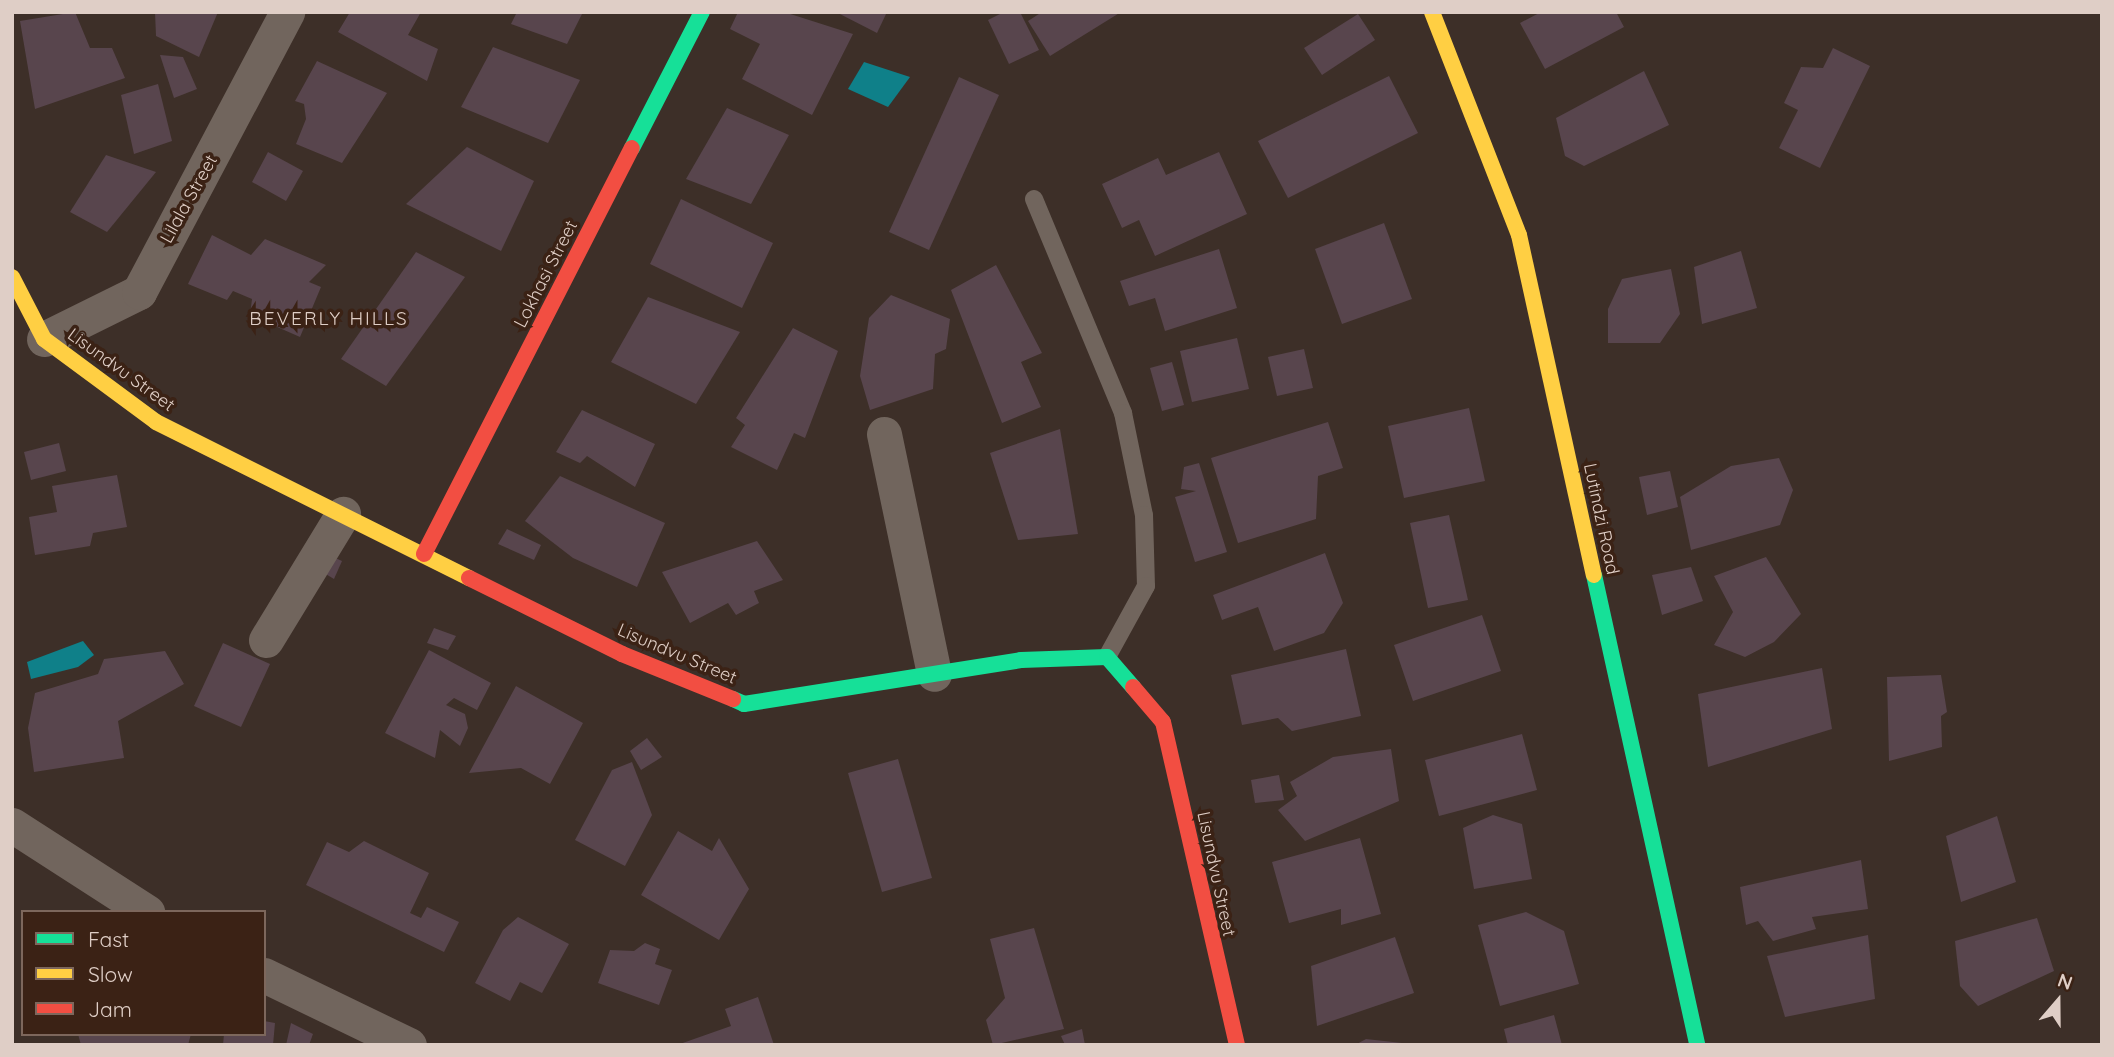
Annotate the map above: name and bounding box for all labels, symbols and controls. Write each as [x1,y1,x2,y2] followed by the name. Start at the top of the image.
[156,151,222,247] street label: Lilala Street
[510,217,582,331] street label: Lokhasi Street
[251,308,407,330] district label: BEVERLY HILLS
[63,324,179,416] street label: Lisundvu Street
[1579,461,1623,577] street label: Lutindzi Road
[614,619,740,689] street label: Lisundvu Street
[1192,809,1240,939] street label: Lisundvu Street
[21,910,266,1036] legend
[88,926,129,952] text: Fast
[88,961,133,987] text: Slow
[2023,966,2093,1036] north arrow
[2055,968,2076,995] text: N
[88,996,132,1022] text: Jam

